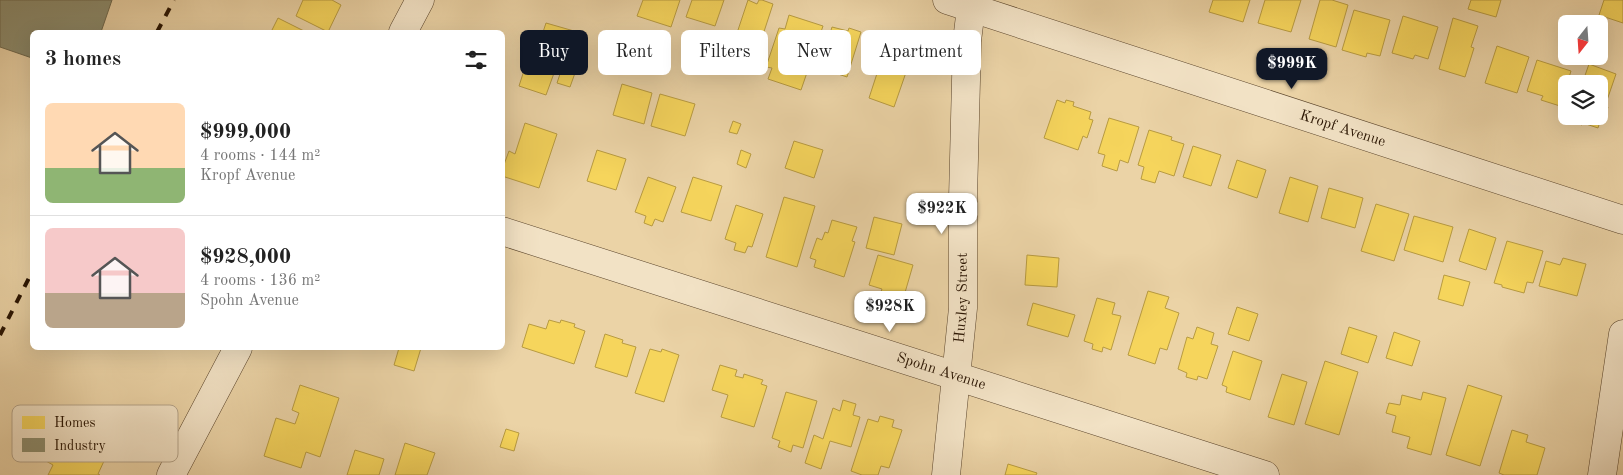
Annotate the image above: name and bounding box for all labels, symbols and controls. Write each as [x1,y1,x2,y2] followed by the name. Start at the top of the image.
[1558,15,1608,65] north arrow
[1558,15,1608,125] map controls
[520,30,588,75] chip: Buy
[598,30,671,75] chip: Rent
[681,30,768,75] chip: Filters
[778,30,851,75] chip: New
[861,30,981,75] chip: Apartment
[462,46,490,74] icon: filters
[1257,48,1327,90] pin: $999K
[45,49,121,70] text: 3 homes
[1267,56,1317,72] text: $999K
[1558,75,1608,125] button: layers
[1298,108,1388,150] street label: Kropf Avenue
[200,122,291,143] text: $999,000
[85,123,145,183] icon: home
[200,148,320,164] text: 4 rooms · 144 m²
[200,168,295,184] text: Kropf Avenue
[907,192,977,235] pin: $922K
[917,201,967,217] text: $922K
[200,247,291,268] text: $928,000
[85,248,145,308] icon: home
[952,253,971,344] street label: Huxley Street
[200,273,320,289] text: 4 rooms · 136 m²
[855,290,925,333] pin: $928K
[200,293,299,309] text: Spohn Avenue
[865,299,915,315] text: $928K
[895,350,988,393] street label: Spohn Avenue
[12,405,178,462] legend
[54,416,96,430] text: Homes
[54,439,107,453] text: Industry

